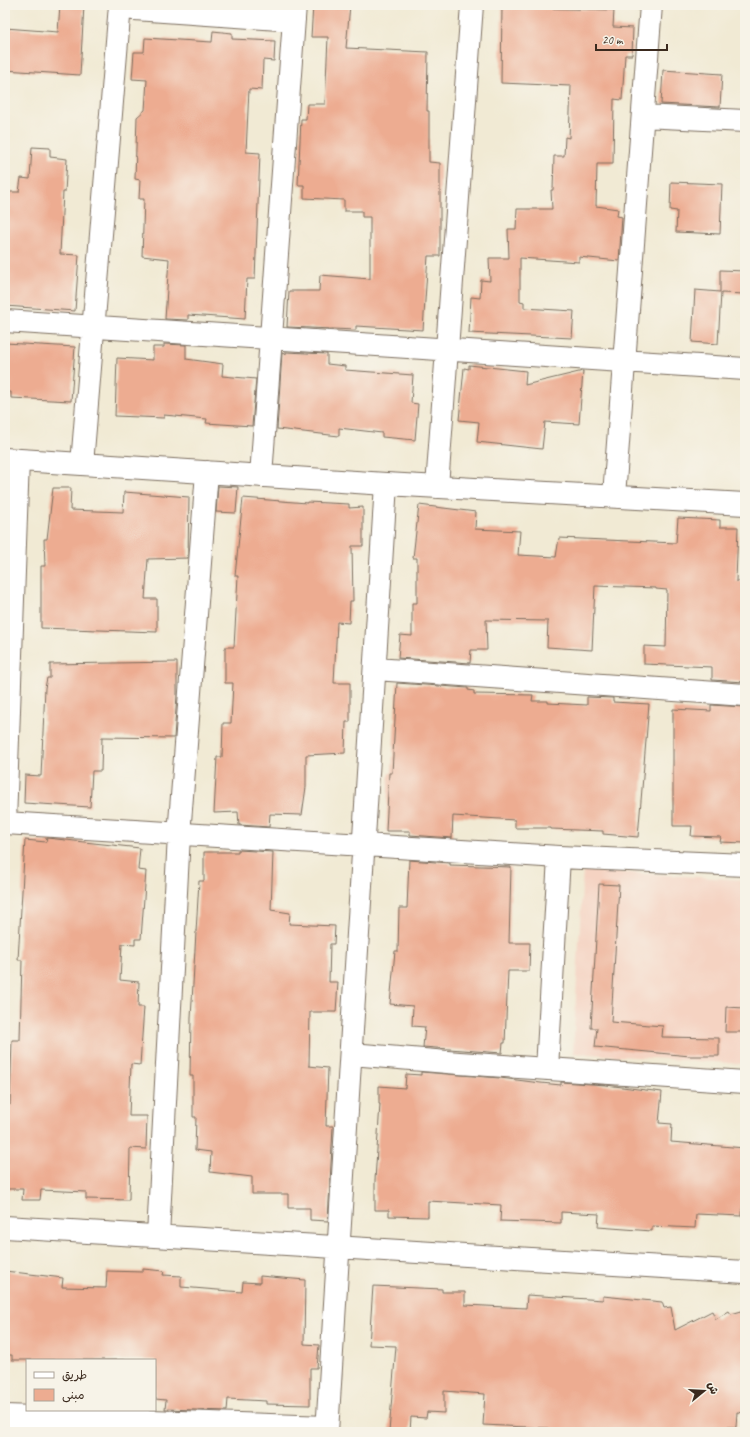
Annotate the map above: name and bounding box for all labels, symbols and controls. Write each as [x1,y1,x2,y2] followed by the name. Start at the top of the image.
[596,26,667,52] scale bar
[602,32,624,48] text: 20 m
[26,1359,156,1411] legend
[62,1367,87,1383] text: طريق
[684,1371,724,1411] north arrow
[705,1380,722,1396] text: ش
[62,1387,85,1403] text: مبنى

